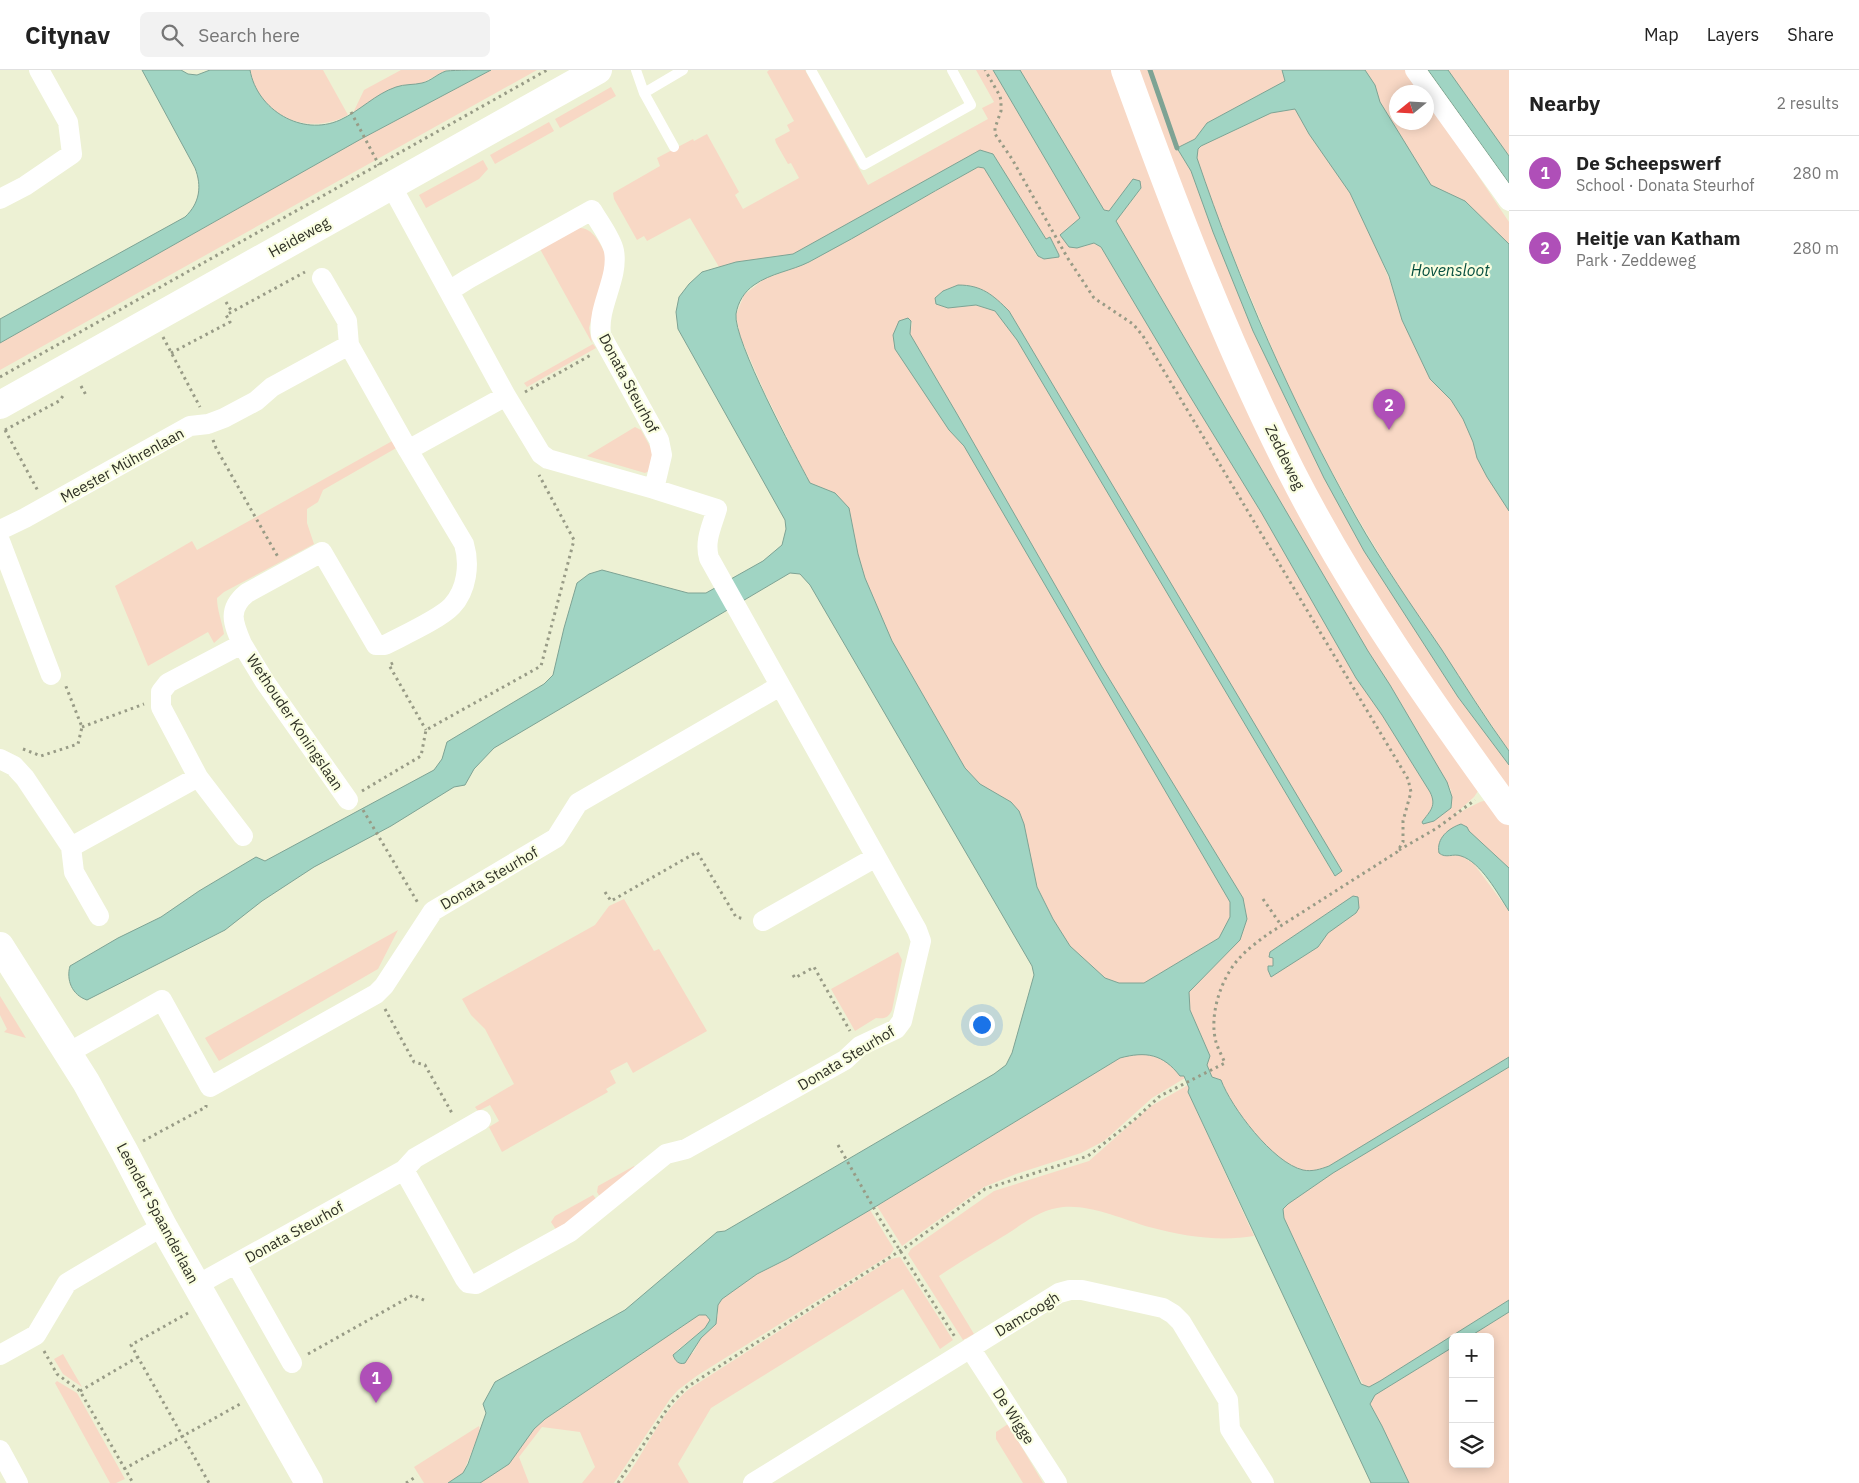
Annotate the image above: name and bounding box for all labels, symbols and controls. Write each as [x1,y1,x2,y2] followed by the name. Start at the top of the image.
[140,12,490,57] search box
[25,19,110,51] text: Citynav
[158,21,186,49] icon: search
[198,23,300,47] text: Search here
[1644,23,1679,46] text: Map
[1707,23,1759,46] text: Layers
[1787,23,1834,46] text: Share
[1389,85,1434,130] north arrow
[1529,89,1600,117] text: Nearby
[1776,93,1839,113] text: 2 results
[1576,151,1721,175] text: De Scheepswerf
[1540,163,1550,183] text: 1
[1792,163,1839,183] text: 280 m
[1576,175,1754,195] text: School · Donata Steurhof
[265,212,333,262] street label: Heideweg
[1576,226,1741,250] text: Heitje van Katham
[1540,238,1550,258] text: 2
[1792,238,1839,258] text: 280 m
[1576,250,1696,270] text: Park · Zeddeweg
[1411,260,1490,280] water label: Hovensloot
[595,330,663,436] street label: Donata Steurhof
[1373,389,1405,430] pin: 2
[1261,421,1309,493] street label: Zeddeweg
[57,423,187,507] street label: Meester Mührenlaan
[242,650,348,794] street label: Wethouder Koningslaan
[437,842,541,914] street label: Donata Steurhof
[969,1012,995,1038] your location
[794,1022,898,1094] street label: Donata Steurhof
[113,1139,203,1287] street label: Leendert Spaanderlaan
[241,1197,347,1267] street label: Donata Steurhof
[991,1287,1063,1341] street label: Damcoogh
[1449,1333,1494,1468] map controls
[1449,1333,1494,1378] button: +
[360,1362,392,1403] pin: 1
[1449,1378,1494,1423] button: −
[989,1384,1039,1448] street label: De Wigge
[1449,1423,1494,1468] button: layers

